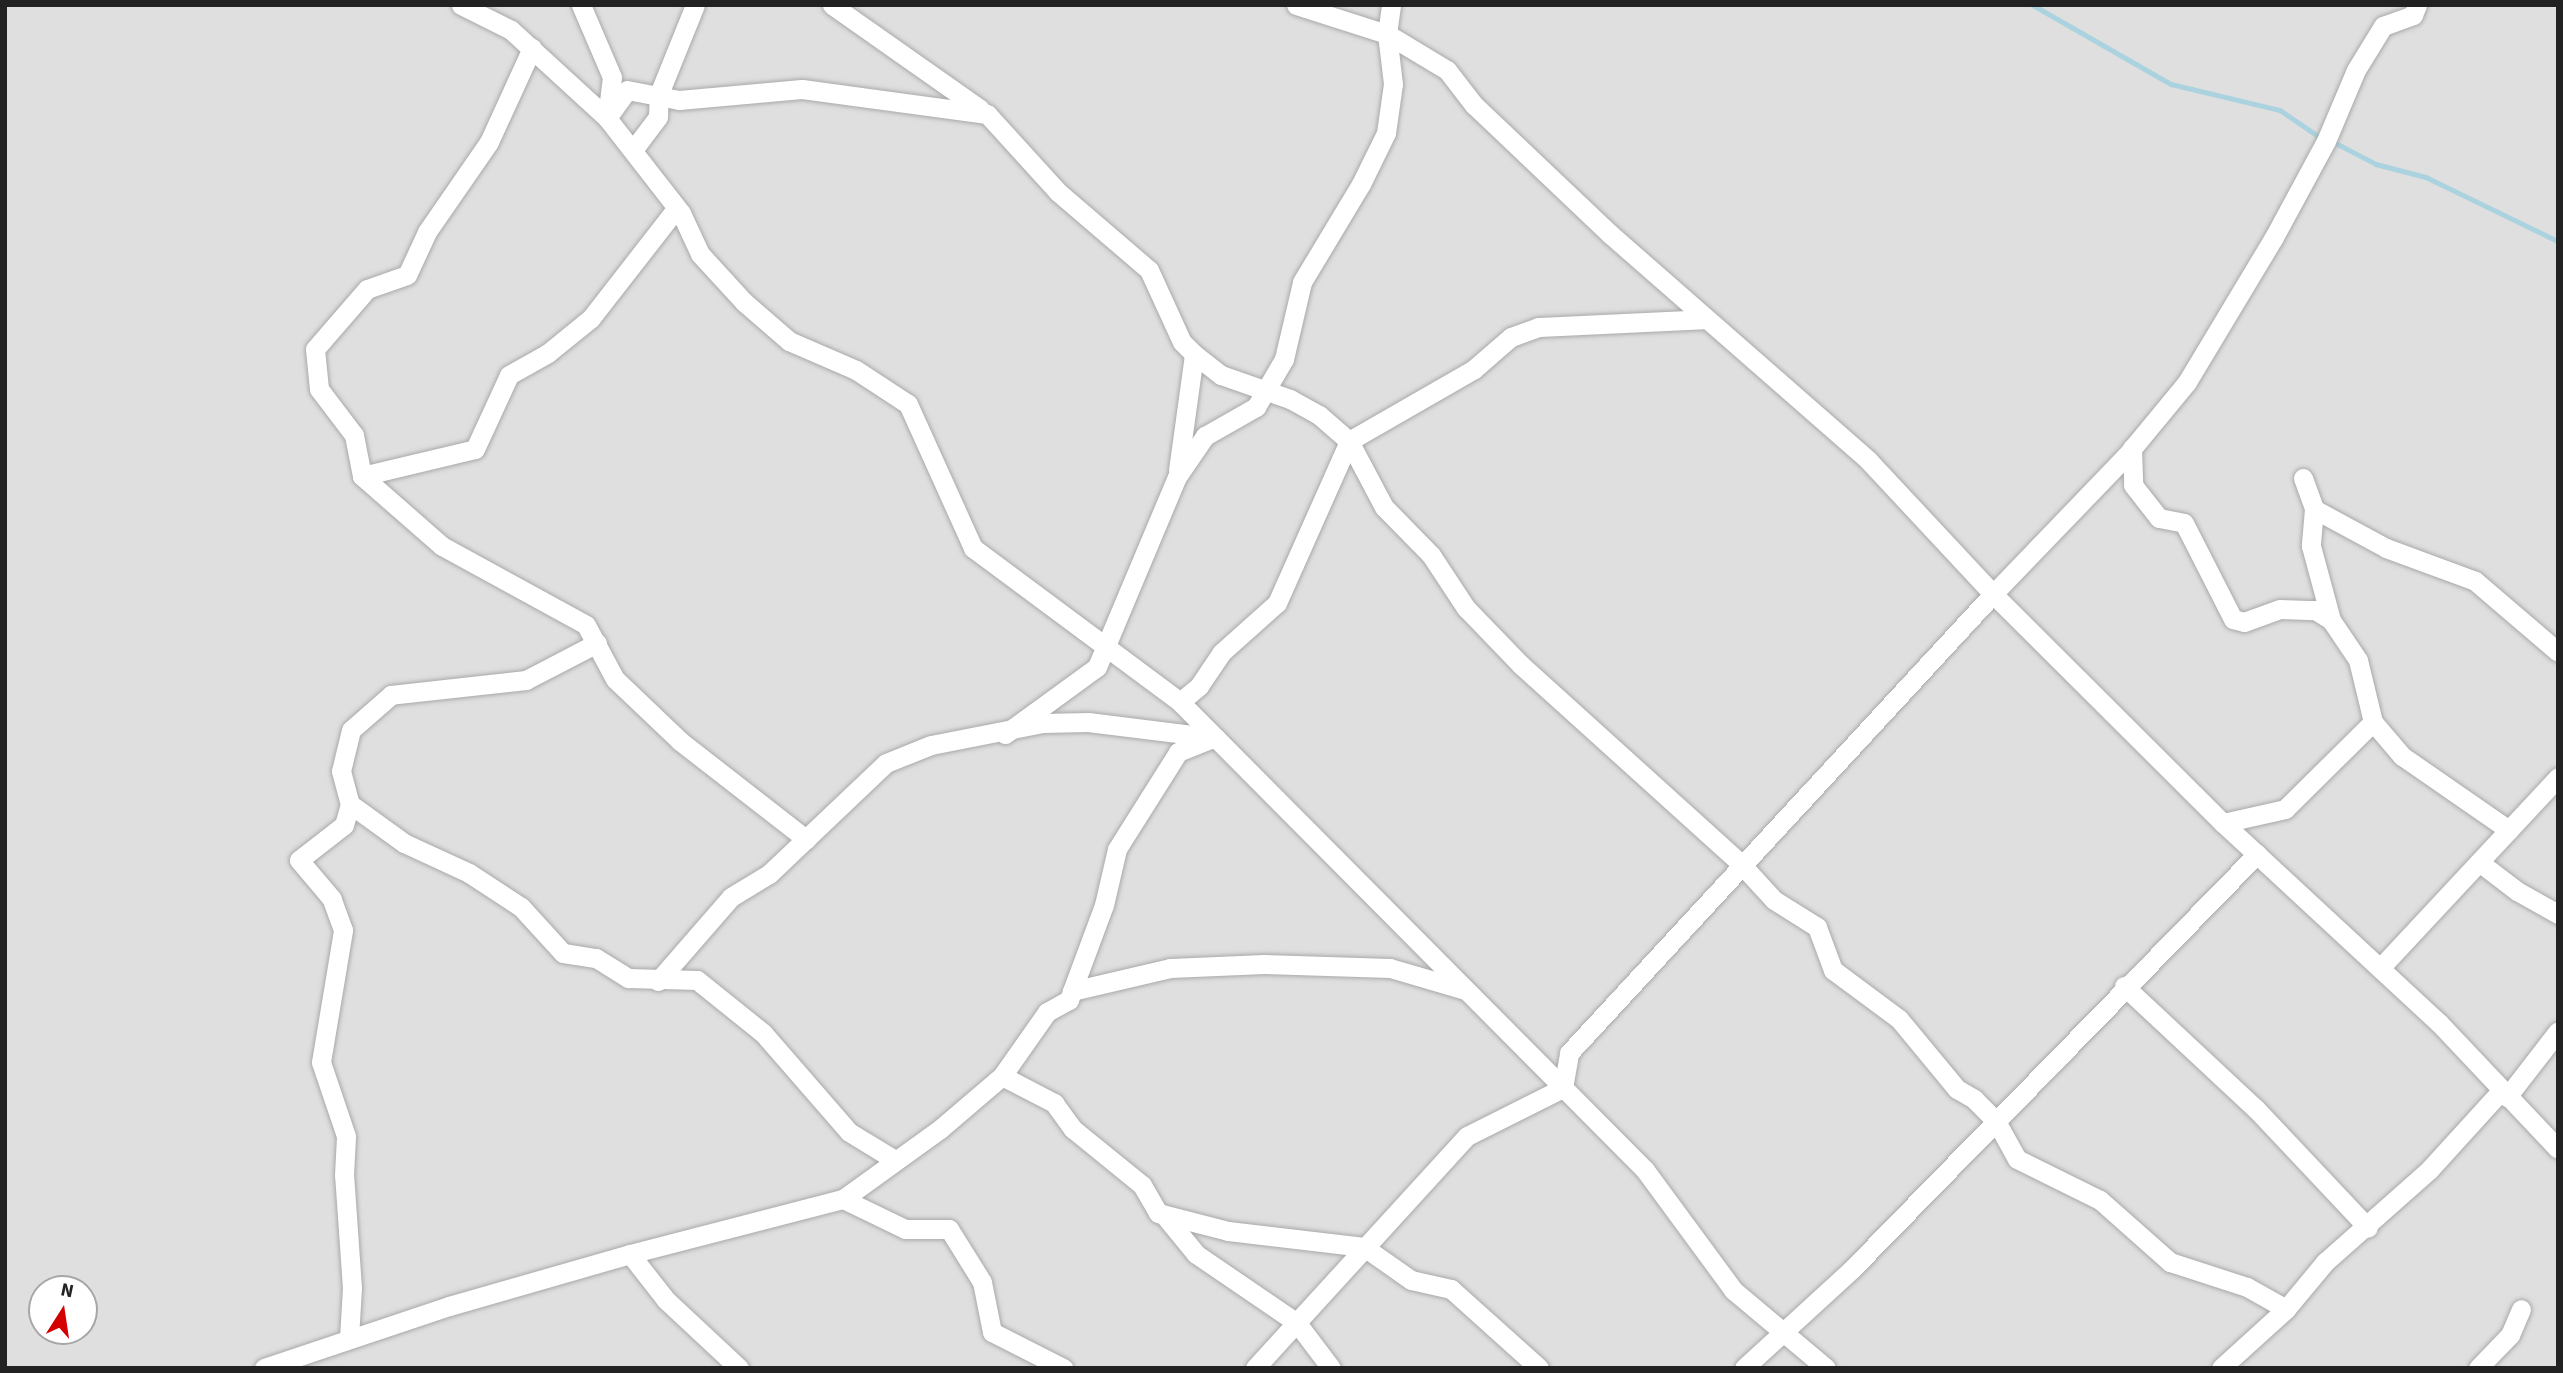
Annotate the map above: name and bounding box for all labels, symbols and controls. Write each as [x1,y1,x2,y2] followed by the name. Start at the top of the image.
[28,1275,98,1345] north arrow
[58,1276,76,1305] text: N

